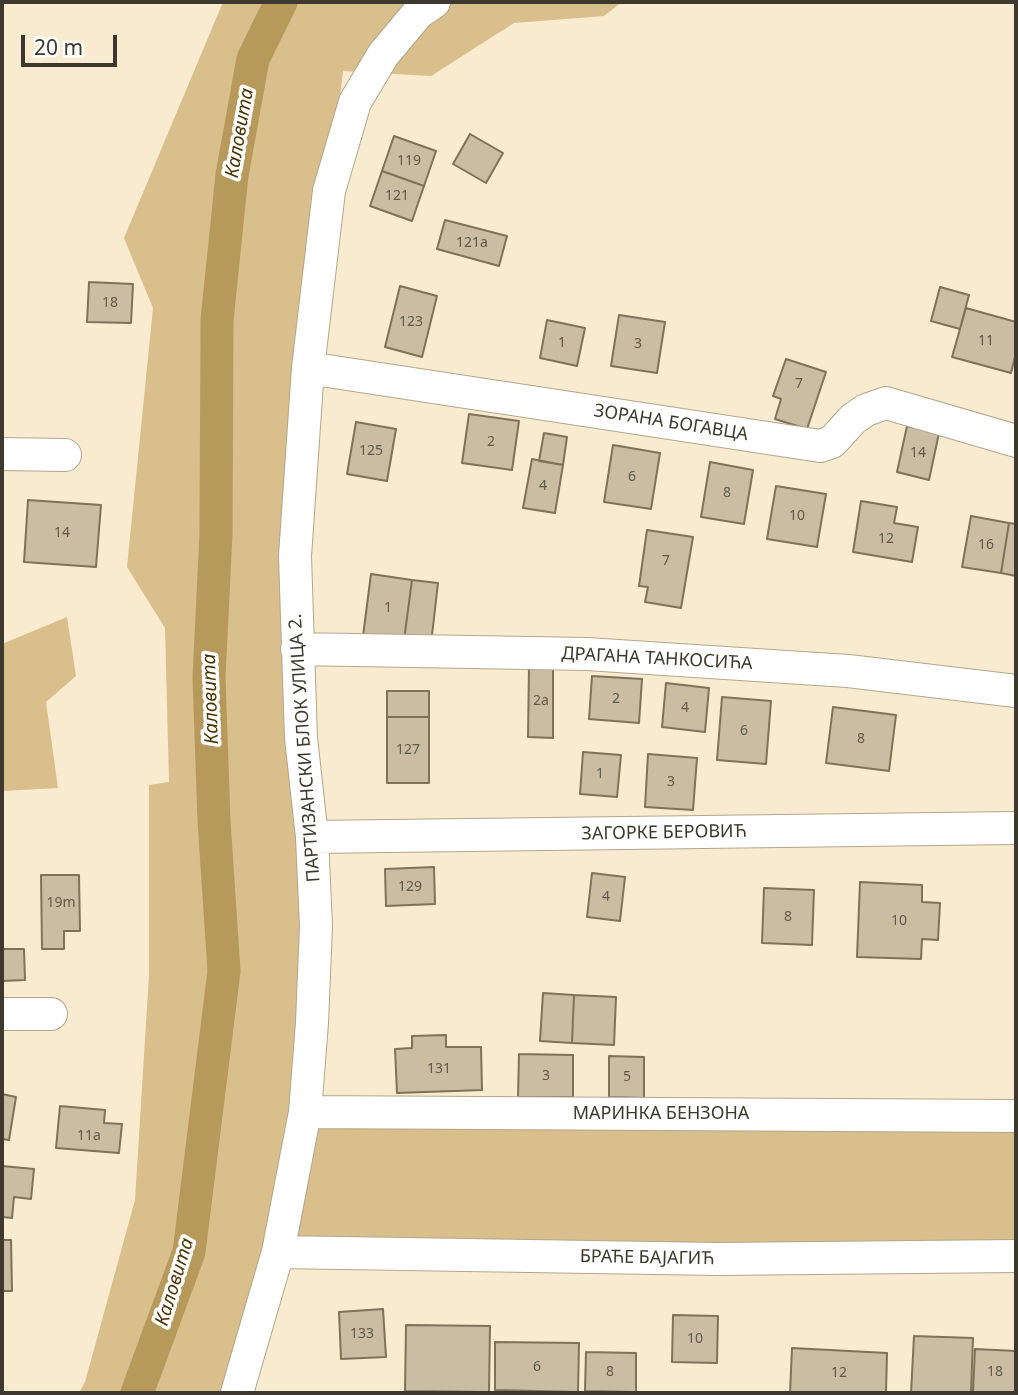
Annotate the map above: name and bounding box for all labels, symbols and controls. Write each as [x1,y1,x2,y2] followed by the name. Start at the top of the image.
[24,21,121,65] scale bar
[34,33,83,61] text: 20 m
[221,86,259,180] water label: Каловита
[397,153,421,169] house number: 119
[385,188,409,204] house number: 121
[456,235,488,251] house number: 121a
[102,295,118,311] house number: 18
[399,314,423,330] house number: 123
[978,333,994,349] house number: 11
[558,335,566,351] house number: 1
[634,336,642,352] house number: 3
[795,376,803,392] house number: 7
[592,400,750,446] street label: ЗОРАНА БОГАВЦА
[487,434,495,450] house number: 2
[359,443,383,459] house number: 125
[910,445,926,461] house number: 14
[628,469,636,485] house number: 6
[539,478,547,494] house number: 4
[723,485,731,501] house number: 8
[789,508,805,524] house number: 10
[54,525,70,541] house number: 14
[878,531,894,547] house number: 12
[978,537,994,553] house number: 16
[662,553,670,569] house number: 7
[384,600,392,616] house number: 1
[285,613,325,883] street label: ПАРТИЗАНСКИ БЛОК УЛИЦА 2.
[561,643,753,675] street label: ДРАГАНА ТАНКОСИЋА
[198,653,224,745] water label: Каловита
[612,691,620,707] house number: 2
[533,693,549,709] house number: 2a
[681,700,689,716] house number: 4
[740,723,748,739] house number: 6
[857,731,865,747] house number: 8
[396,742,420,758] house number: 127
[596,766,604,782] house number: 1
[667,774,675,790] house number: 3
[581,821,747,845] street label: ЗАГОРКЕ БЕРОВИЋ
[398,879,422,895] house number: 129
[602,889,610,905] house number: 4
[46,895,76,911] house number: 19m
[784,909,792,925] house number: 8
[891,913,907,929] house number: 10
[427,1061,451,1077] house number: 131
[542,1068,550,1084] house number: 3
[623,1069,631,1085] house number: 5
[573,1103,749,1125] street label: МАРИНКА БЕНЗОНА
[77,1128,101,1144] house number: 11a
[151,1235,199,1329] water label: Каловита
[580,1246,714,1270] street label: БРАЋЕ БАЈАГИЋ
[350,1326,374,1342] house number: 133
[687,1331,703,1347] house number: 10
[533,1359,541,1375] house number: 6
[606,1364,614,1380] house number: 8
[987,1364,1003,1380] house number: 18
[831,1365,847,1381] house number: 12

